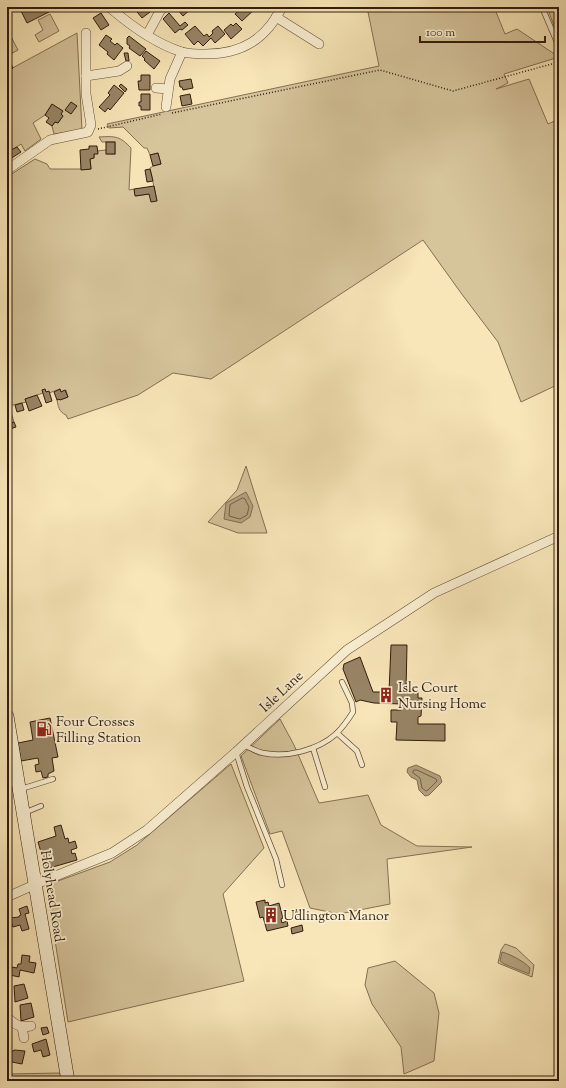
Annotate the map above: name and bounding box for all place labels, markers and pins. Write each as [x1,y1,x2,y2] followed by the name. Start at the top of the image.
[398,679,487,715] place label: Isle Court Nursing Home
[377,686,395,704] building icon: Isle Court Nursing Home
[56,713,141,749] place label: Four Crosses Filling Station
[35,720,53,738] fuel station icon: Four Crosses Filling Station
[262,906,280,924] building icon: Udlington Manor
[283,907,390,927] place label: Udlington Manor

